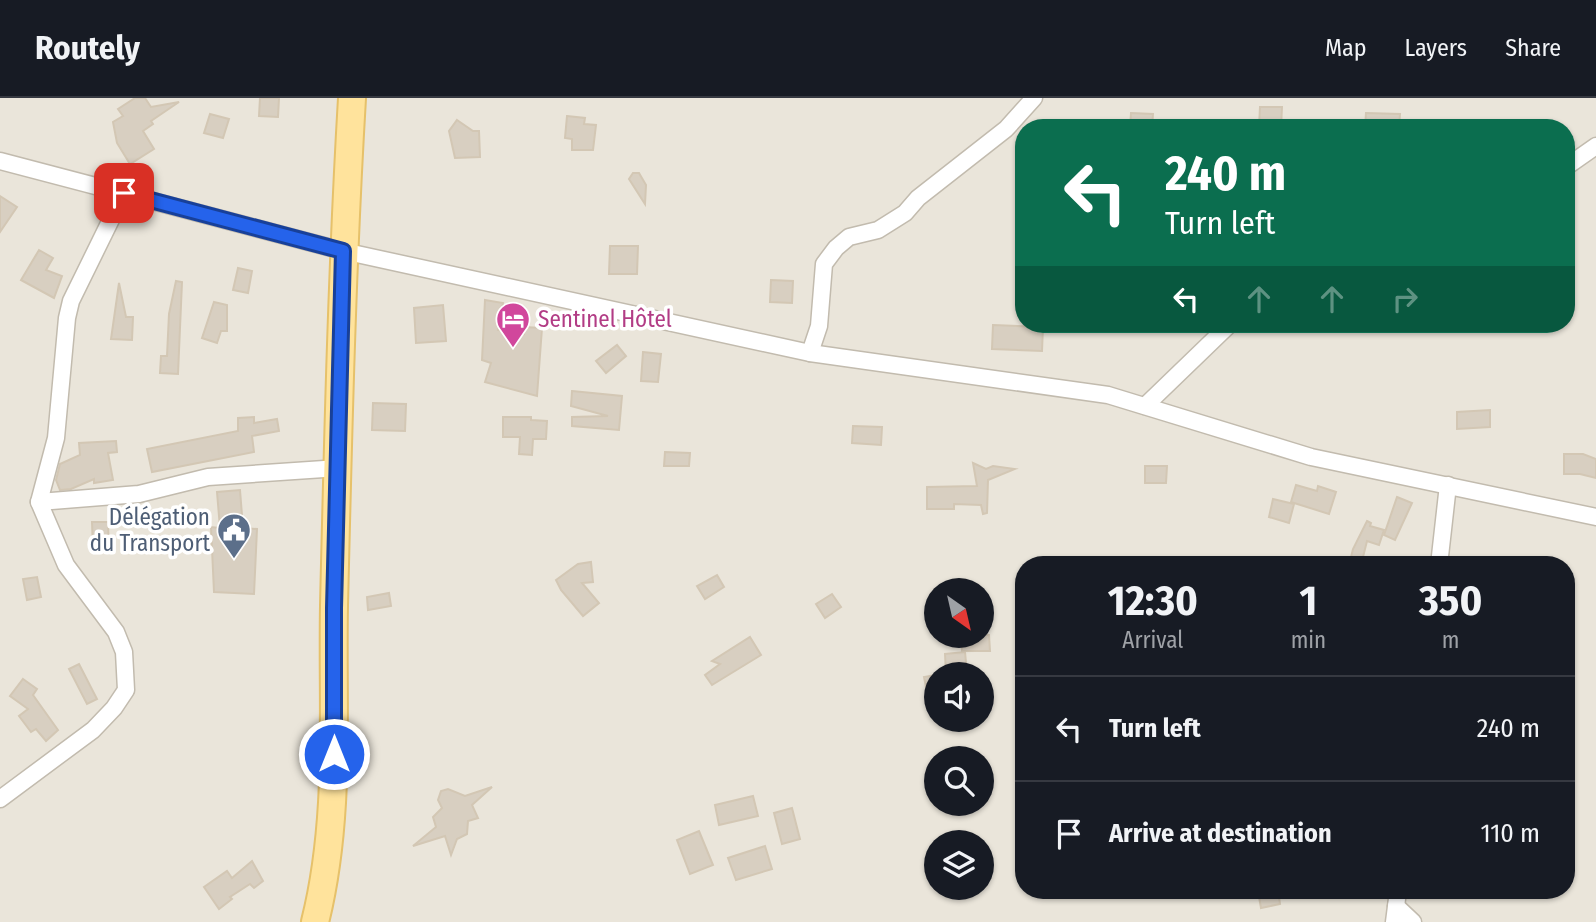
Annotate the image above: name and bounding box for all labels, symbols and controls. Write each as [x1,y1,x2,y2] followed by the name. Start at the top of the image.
[35,28,140,68] text: Routely
[1325,34,1367,62] text: Map
[1405,34,1467,62] text: Layers
[1505,34,1561,62] text: Share
[1165,144,1286,203] text: 240 m
[1050,147,1141,238] icon: left
[94,163,154,223] pin
[105,174,143,212] icon: arrive
[1165,204,1275,242] text: Turn left
[1167,280,1205,318] icon: left
[1240,280,1278,318] icon: ahead
[1313,280,1351,318] icon: ahead
[1386,280,1424,318] icon: right
[494,300,532,349] hotel icon: Sentinel Hôtel
[538,305,672,333] place label: Sentinel Hôtel
[90,503,210,557] place label: Délégation du Transport
[215,511,253,560] public building icon: Délégation du Transport
[1108,576,1198,626] text: 12:30
[1300,576,1317,626] text: 1
[1419,576,1482,626] text: 350
[924,578,994,648] north arrow
[924,578,994,900] map controls
[1122,626,1183,654] text: Arrival
[1291,626,1326,654] text: min
[1442,626,1459,654] text: m
[924,662,994,732] button: sound
[1050,710,1088,748] icon: left
[1109,713,1201,744] text: Turn left
[1477,713,1540,744] text: 240 m
[297,717,371,791] position arrow
[924,746,994,816] button: search
[1050,815,1088,853] icon: arrive
[1109,818,1332,849] text: Arrive at destination
[1480,818,1540,849] text: 110 m
[924,830,994,900] button: layers

